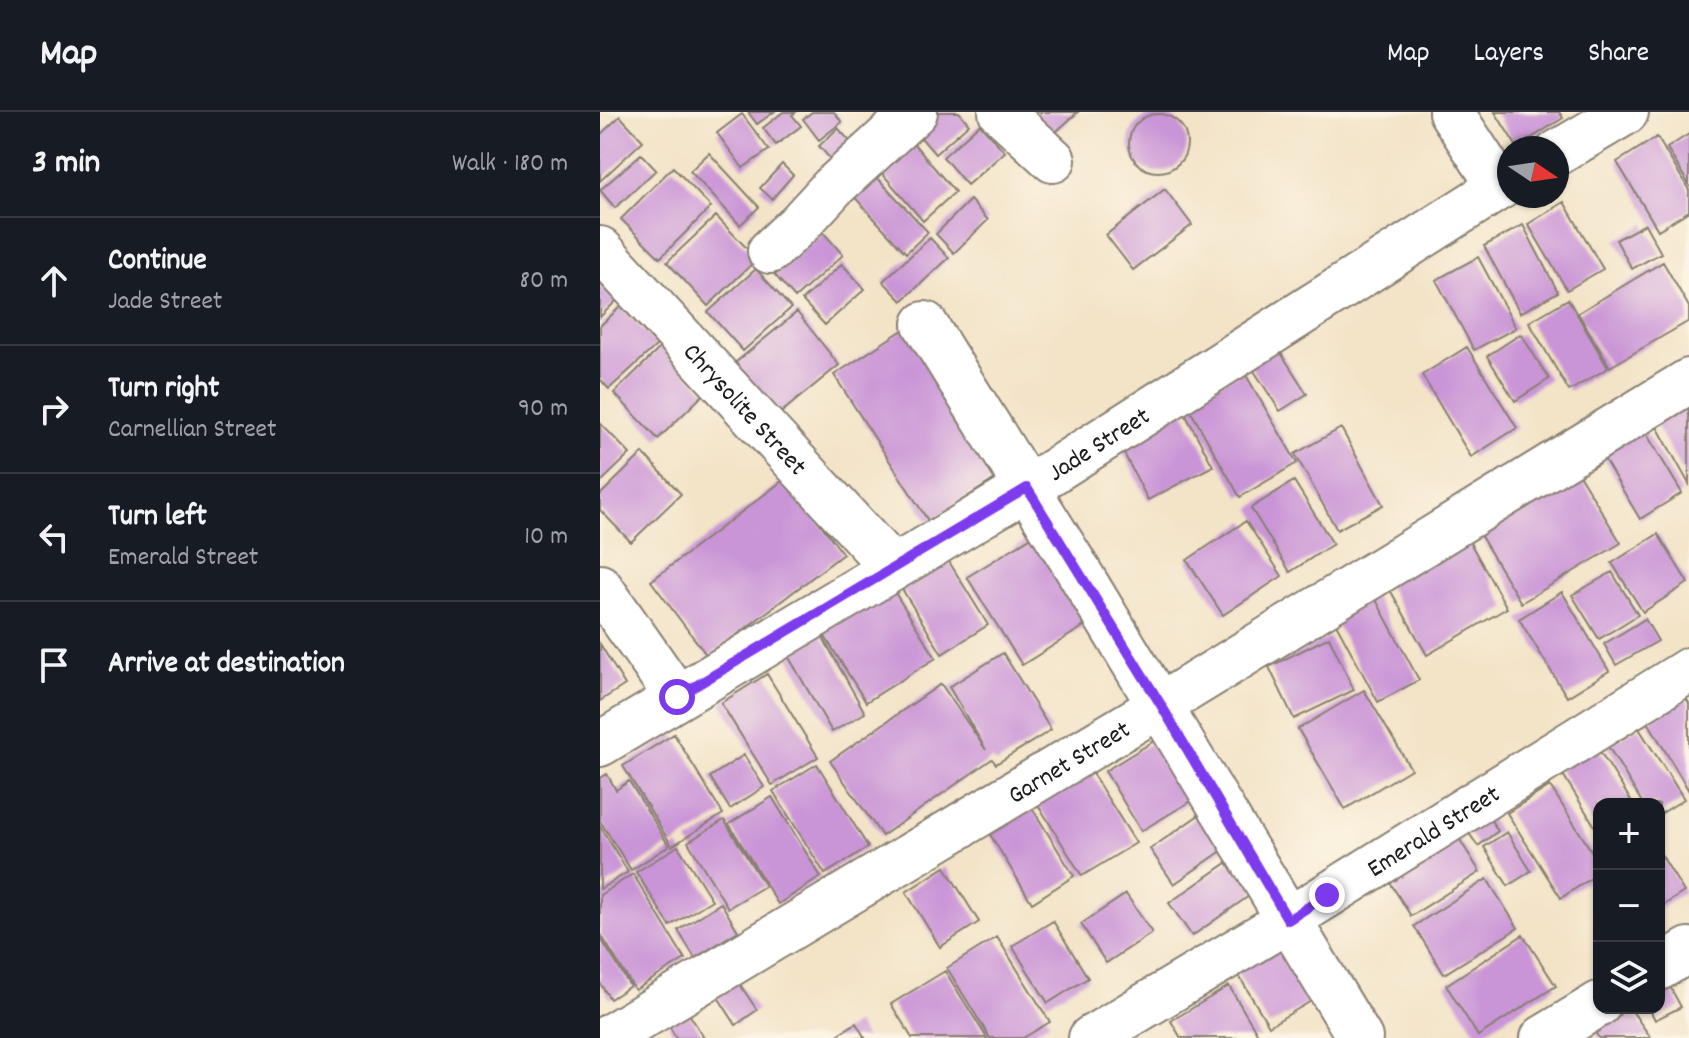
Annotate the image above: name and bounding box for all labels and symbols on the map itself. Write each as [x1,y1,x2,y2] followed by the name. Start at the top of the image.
[1497,136,1569,208] north arrow
[673,336,814,485] street label: Chrysolite Street
[1042,399,1158,492] street label: Jade Street
[659,679,695,715] route start
[1002,712,1139,815] street label: Garnet Street
[1361,777,1508,888] street label: Emerald Street
[1309,877,1345,913] route end

